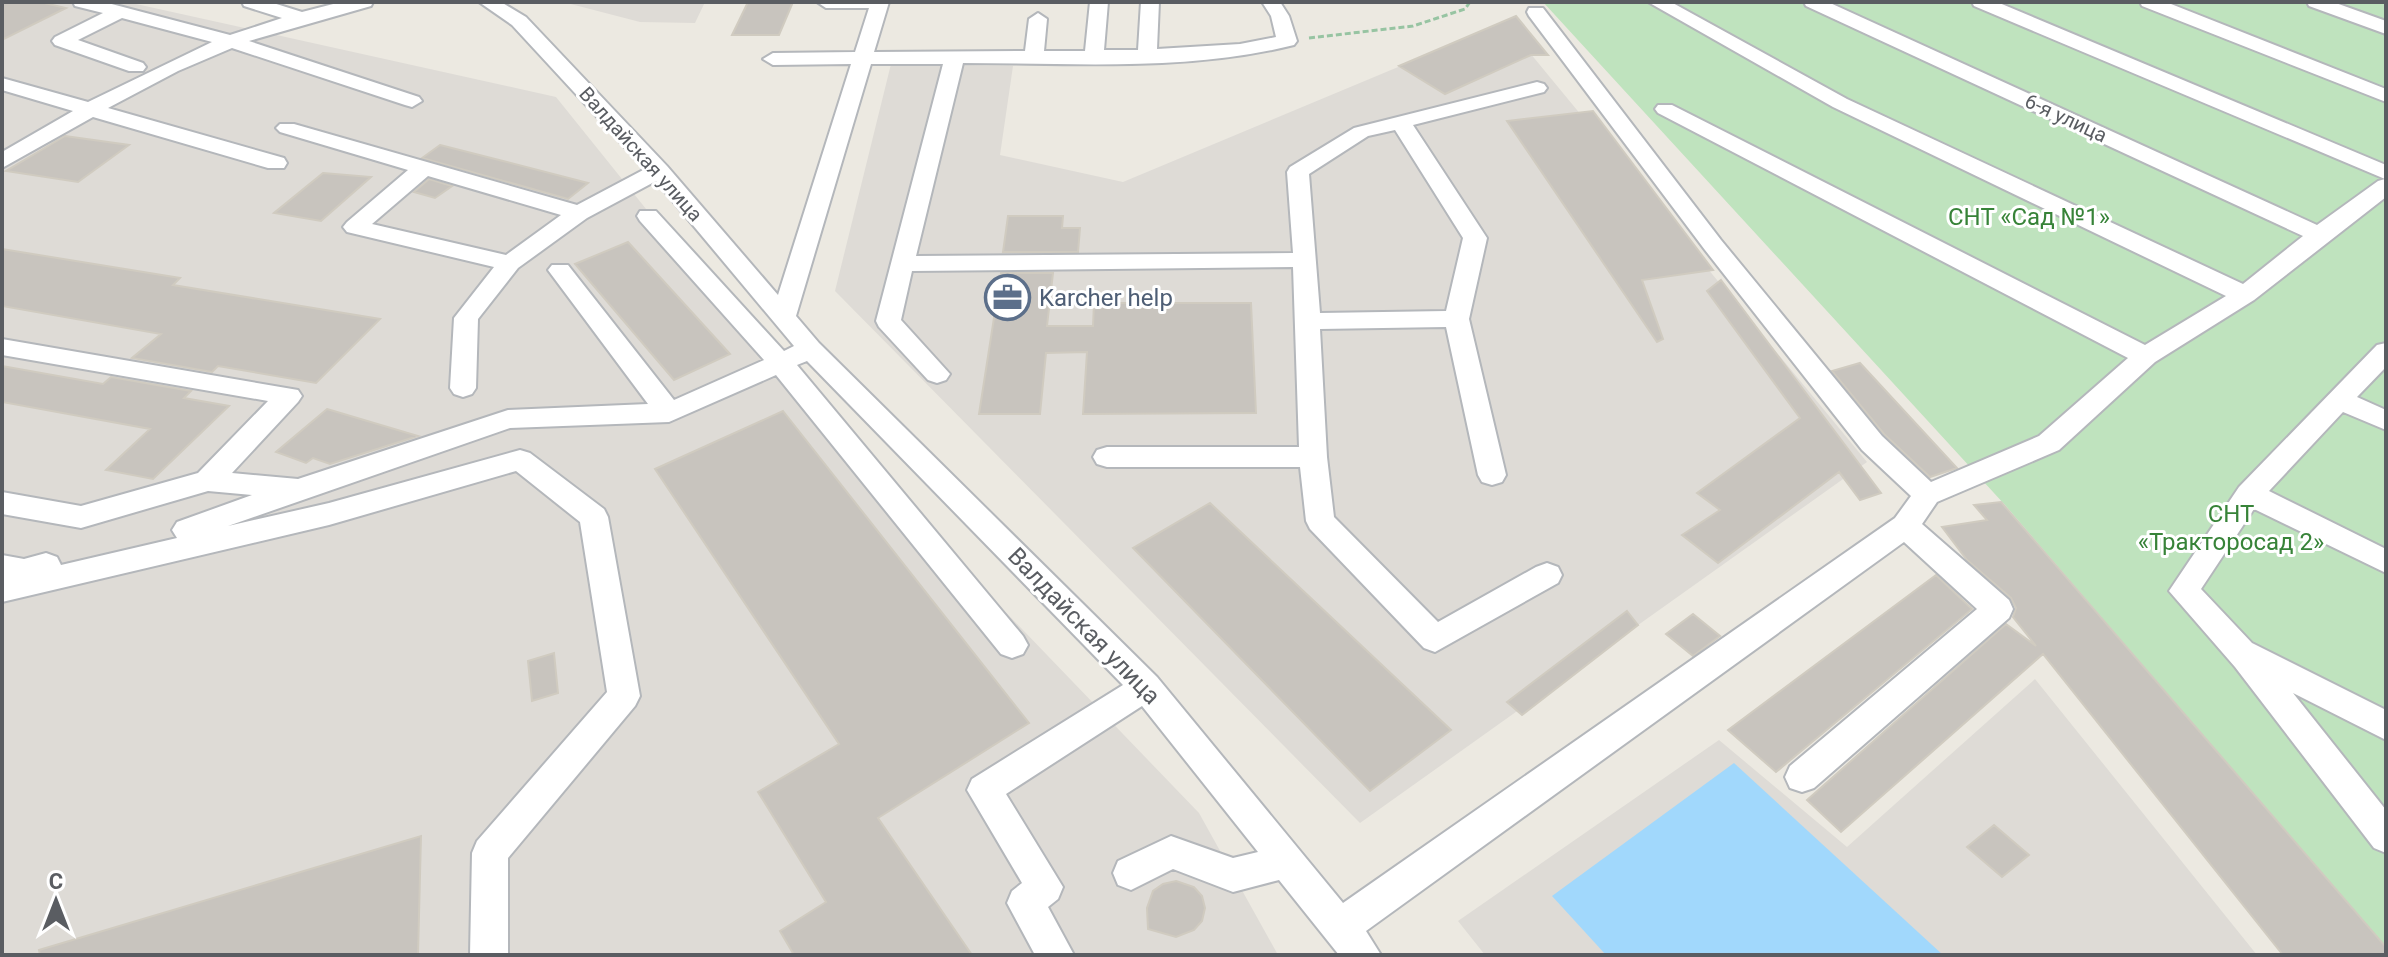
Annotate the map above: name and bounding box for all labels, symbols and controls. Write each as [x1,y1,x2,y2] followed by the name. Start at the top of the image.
[574,82,708,226] street label: Валдайская улица
[2021,89,2111,147] street label: 6-я улица
[1948,203,2110,231] park label: СНТ «Сад №1»
[984,274,1032,322] office icon: Karcher help
[1039,284,1173,312] place label: Karcher help
[2138,500,2324,556] park label: СНТ «Тракторосад 2»
[1002,542,1166,710] street label: Валдайская улица
[16,861,96,941] north arrow
[49,869,63,894] text: С

